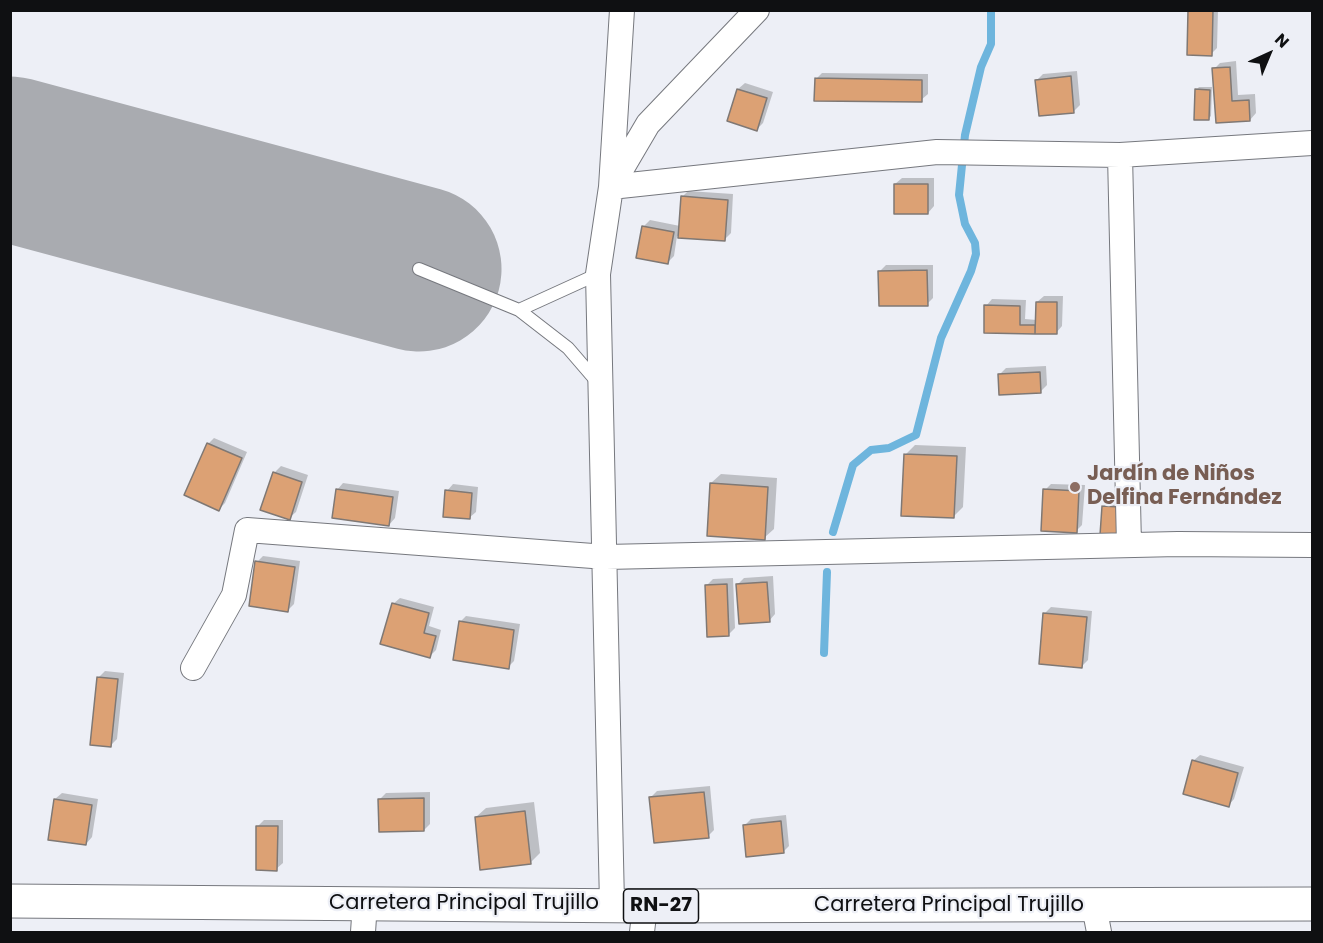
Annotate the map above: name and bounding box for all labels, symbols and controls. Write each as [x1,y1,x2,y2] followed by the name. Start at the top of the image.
[1239,24,1299,84] north arrow
[1270,28,1294,53] text: N
[1087,462,1282,512] place label: Jardín de Niños Delfina Fernández
[1068,480,1082,494] marker: Jardín de Niños Delfina Fernández
[624,889,698,923] road number: RN-27
[329,891,599,917] street label: Carretera Principal Trujillo
[814,893,1084,919] street label: Carretera Principal Trujillo

